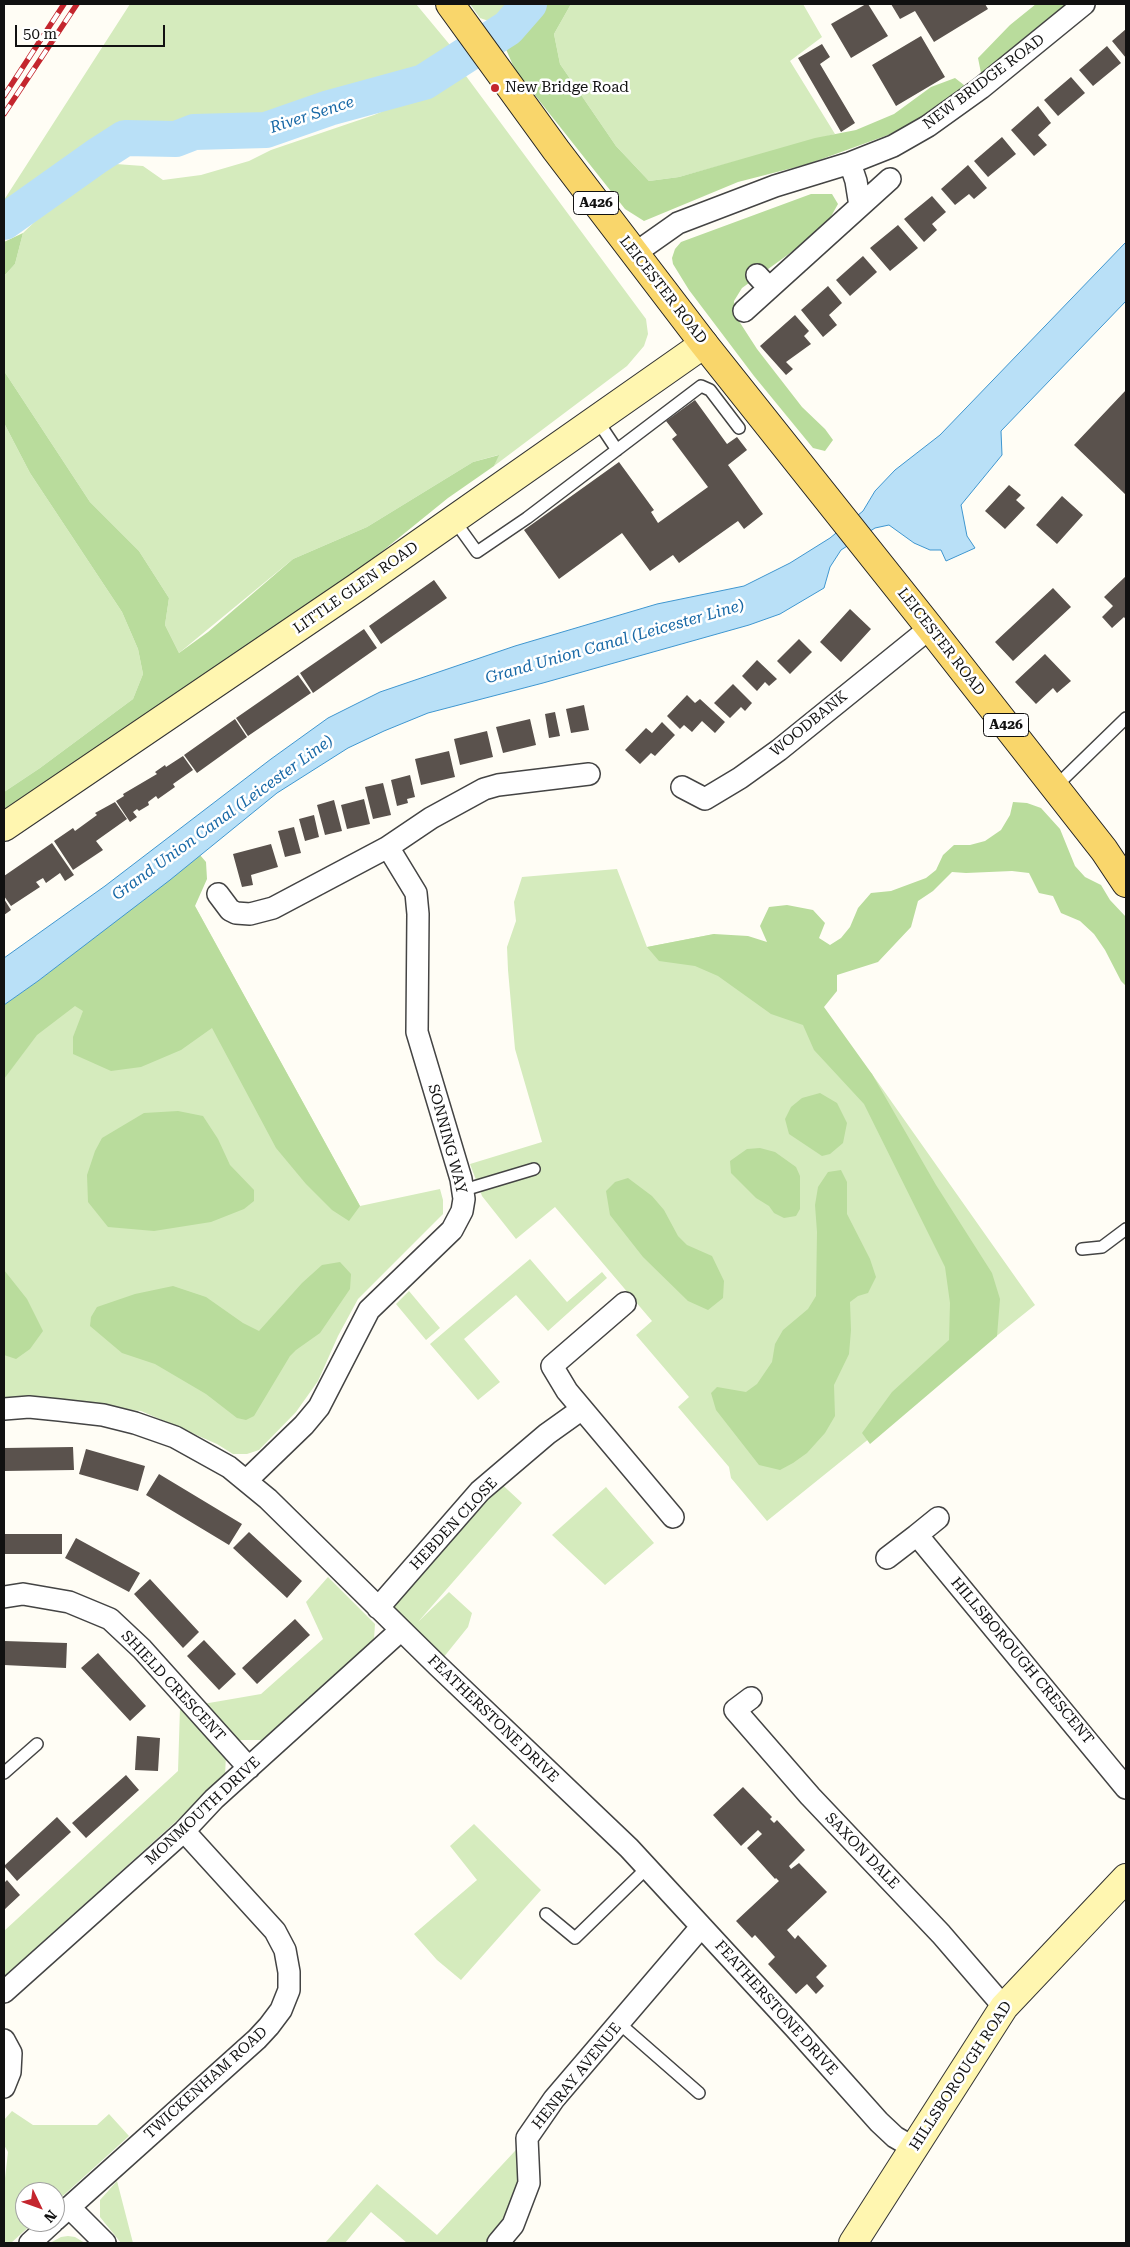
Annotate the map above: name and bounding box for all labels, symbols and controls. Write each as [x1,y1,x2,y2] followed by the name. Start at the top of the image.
[18,15,168,47] scale bar
[23,25,57,43] text: 50 m
[920,31,1048,133] street label: NEW BRIDGE ROAD
[505,79,629,97] place label: New Bridge Road
[489,82,501,94] marker: New Bridge Road
[268,92,356,138] water label: River Sence
[574,192,618,214] road number: A426
[615,232,711,348] street label: LEICESTER ROAD
[290,538,422,638] street label: LITTLE GLEN ROAD
[893,584,989,700] street label: LEICESTER ROAD
[483,596,747,688] water label: Grand Union Canal (Leicester Line)
[767,687,851,761] street label: WOODBANK
[984,714,1028,736] road number: A426
[109,731,337,905] water label: Grand Union Canal (Leicester Line)
[424,1082,470,1196] street label: SONNING WAY
[407,1474,501,1574] street label: HEBDEN CLOSE
[947,1574,1097,1748] street label: HILLSBOROUGH CRESCENT
[117,1627,229,1745] street label: SHIELD CRESCENT
[424,1652,562,1786] street label: FEATHERSTONE DRIVE
[142,1753,264,1869] street label: MONMOUTH DRIVE
[821,1809,903,1893] street label: SAXON DALE
[711,1937,841,2079] street label: FEATHERSTONE DRIVE
[906,1998,1016,2154] street label: HILLSBOROUGH ROAD
[529,2019,625,2133] street label: HENRAY AVENUE
[141,2023,271,2143] street label: TWICKENHAM ROAD
[15,2182,65,2232] north arrow
[41,2207,60,2226] text: N

